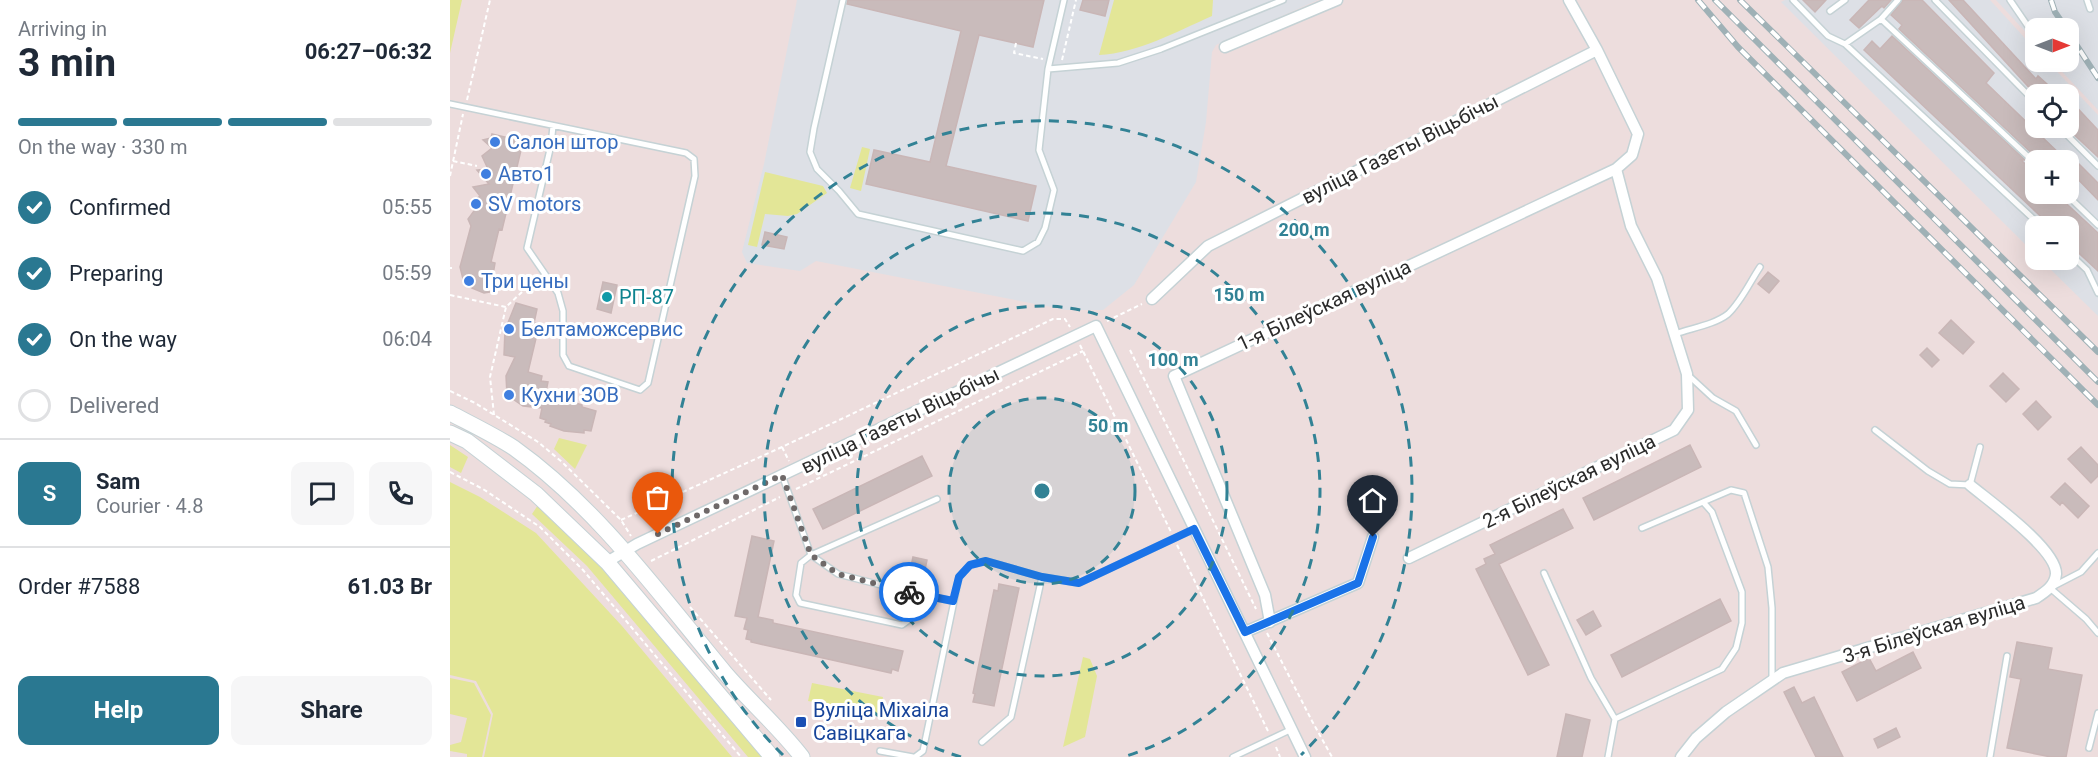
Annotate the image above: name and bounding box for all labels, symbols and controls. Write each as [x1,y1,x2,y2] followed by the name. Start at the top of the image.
[18,17,107,41] text: Arriving in
[2025,18,2079,72] north arrow
[2025,18,2079,270] map controls
[305,39,432,64] text: 06:27–06:32
[18,40,116,86] text: 3 min
[2025,84,2079,138] button: locate
[1298,89,1502,209] street label: вуліца Газеты Віцьбічы
[507,130,618,154] place label: Салон штор
[18,135,187,159] text: On the way · 330 m
[488,135,502,149] marker: Салон штор
[2025,150,2079,204] button: +
[498,162,554,186] place label: Авто1
[479,167,493,181] marker: Авто1
[18,191,51,224] icon: check
[488,192,581,216] place label: SV motors
[69,195,171,220] text: Confirmed
[382,195,432,219] text: 05:55
[469,197,483,211] marker: SV motors
[2025,216,2079,270] button: −
[1278,219,1330,240] text: 200 m
[1233,254,1415,356] street label: 1-я Білеўская вуліца
[18,257,51,290] icon: check
[69,261,163,286] text: Preparing
[382,261,432,285] text: 05:59
[481,269,569,293] place label: Три цены
[462,274,476,288] marker: Три цены
[1213,284,1265,305] text: 150 m
[619,285,674,309] place label: РП-87
[600,290,614,304] marker: РП-87
[521,317,683,341] place label: Белтаможсервис
[502,322,516,336] marker: Белтаможсервис
[18,323,51,356] icon: check
[69,327,177,352] text: On the way
[382,327,432,351] text: 06:04
[1147,349,1199,370] text: 100 m
[797,362,1003,478] street label: вуліца Газеты Віцьбічы
[521,383,619,407] place label: Кухни ЗОВ
[502,388,516,402] marker: Кухни ЗОВ
[69,393,159,418] text: Delivered
[1088,415,1128,436] text: 50 m
[1479,429,1659,533] street label: 2-я Білеўская вуліца
[291,462,354,525] button: chat
[369,462,432,525] button: phone
[96,469,140,494] text: Sam
[632,472,683,534] pin
[1347,475,1398,537] pin
[43,481,56,506] text: S
[641,481,674,514] icon: bag
[1032,481,1052,501] centre of rings
[1356,484,1389,517] icon: home
[96,494,203,518] text: Courier · 4.8
[879,562,939,622] courier
[18,574,140,599] text: Order #7588
[348,574,432,599] text: 61.03 Br
[893,576,926,609] icon: bike
[1840,590,2028,668] street label: 3-я Білеўская вуліца
[18,676,219,745] button: Help
[231,676,432,745] button: Share
[813,698,949,745] place label: Вуліца Міхаіла Савіцкага
[794,715,808,729] marker: Вуліца Міхаіла Савіцкага

